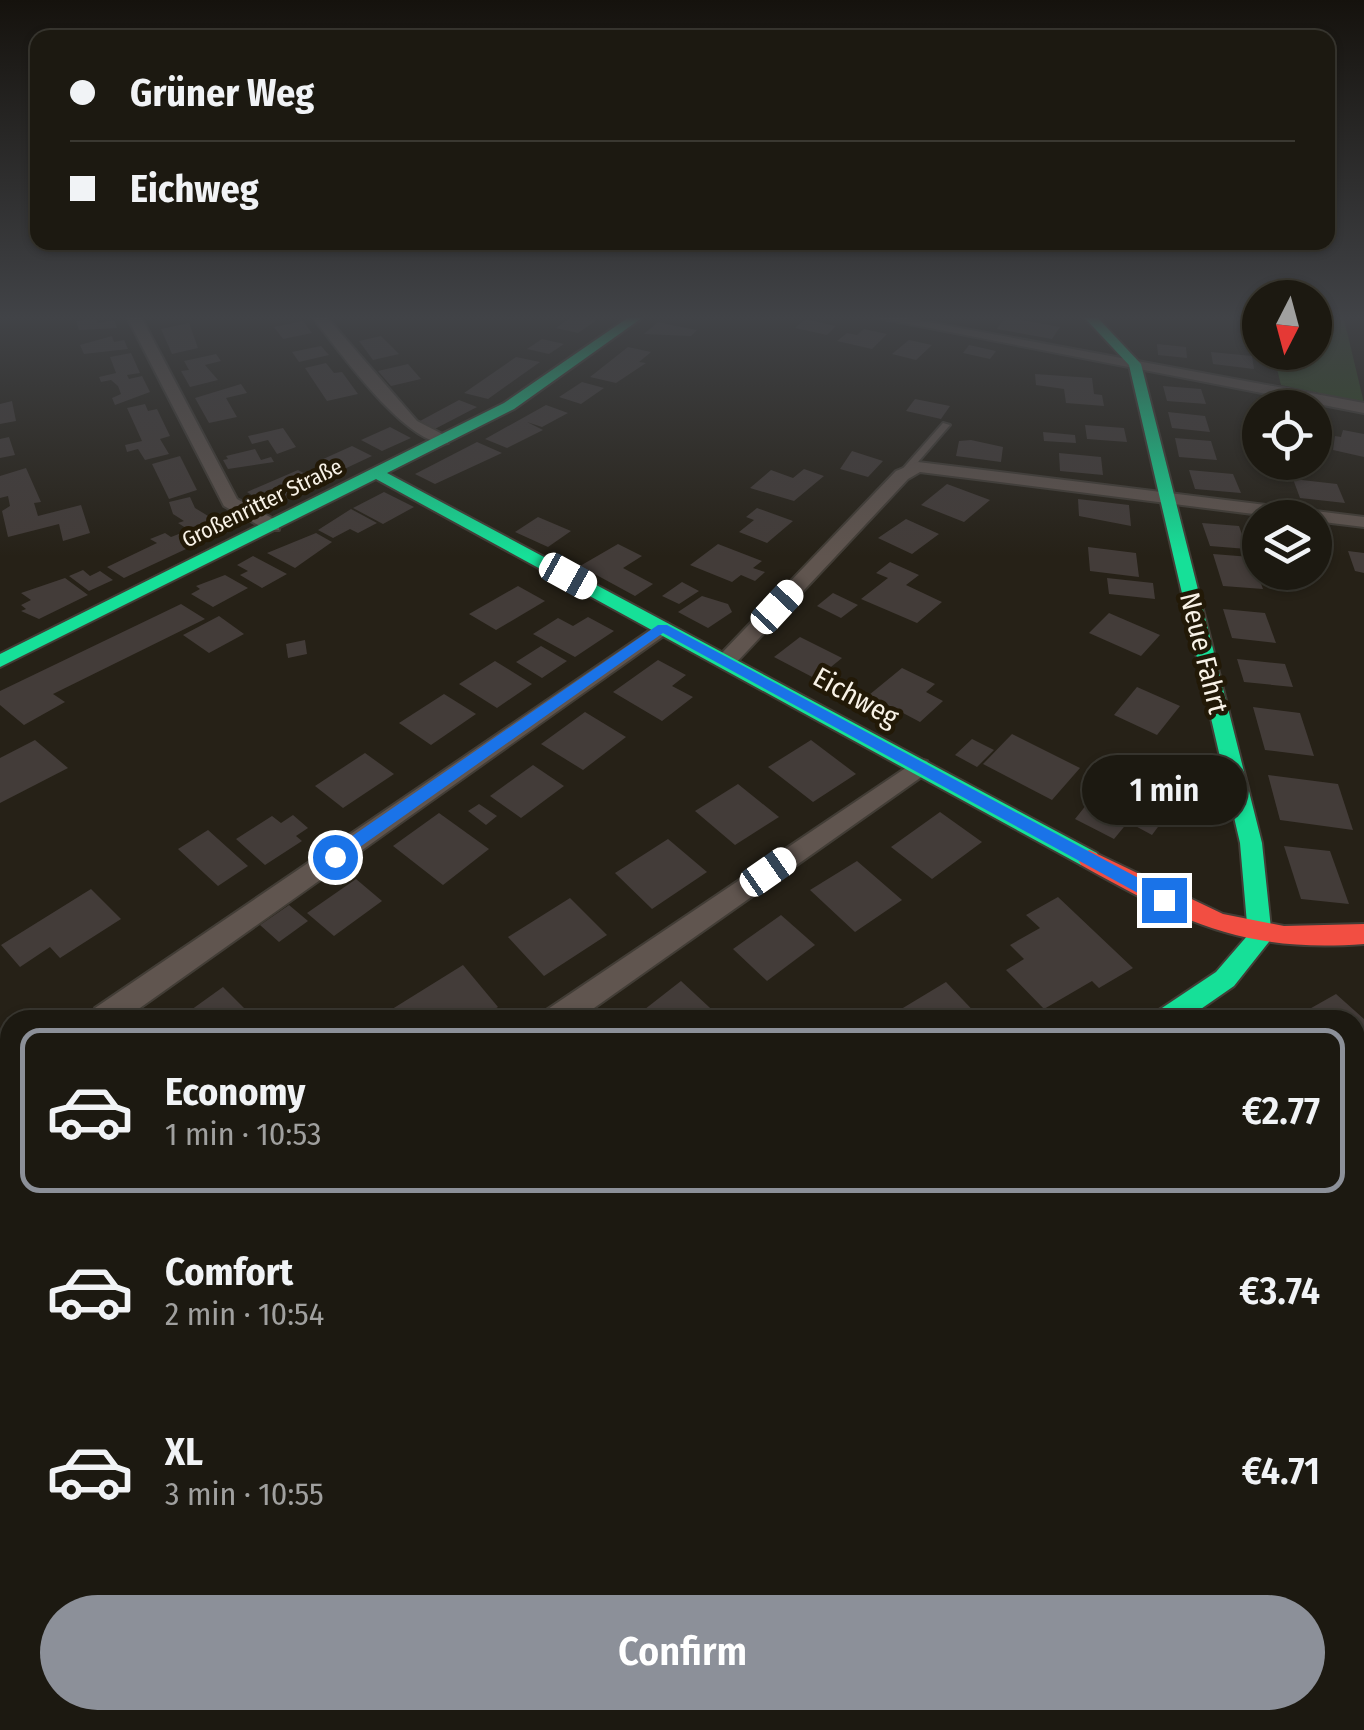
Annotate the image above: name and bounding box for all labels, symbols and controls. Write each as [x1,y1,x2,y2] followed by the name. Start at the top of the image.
[130,70,314,116] text: Grüner Weg
[130,166,259,212] text: Eichweg
[1242,280,1332,370] north arrow
[1242,280,1332,590] map controls
[1242,390,1332,480] button: locate
[177,453,347,553] street label: Großenritter Straße
[1242,500,1332,590] button: layers
[534,548,602,604] car
[746,575,808,639] car
[1173,589,1235,718] street label: Neue Fahrt
[808,660,905,734] street label: Eichweg
[1082,755,1246,825] callout: 1 min
[1130,771,1199,809] text: 1 min
[313,835,358,880] route start
[735,843,801,901] car
[1142,878,1187,923] route end
[45,1066,135,1156] icon: car
[165,1069,305,1115] text: Economy
[1242,1088,1320,1134] text: €2.77
[165,1115,321,1153] text: 1 min · 10:53
[45,1246,135,1336] icon: car
[165,1249,293,1295] text: Comfort
[1239,1268,1320,1314] text: €3.74
[165,1295,324,1333] text: 2 min · 10:54
[45,1426,135,1516] icon: car
[165,1429,203,1475] text: XL
[1242,1448,1320,1494] text: €4.71
[165,1475,324,1513] text: 3 min · 10:55
[40,1595,1325,1710] button: Confirm

